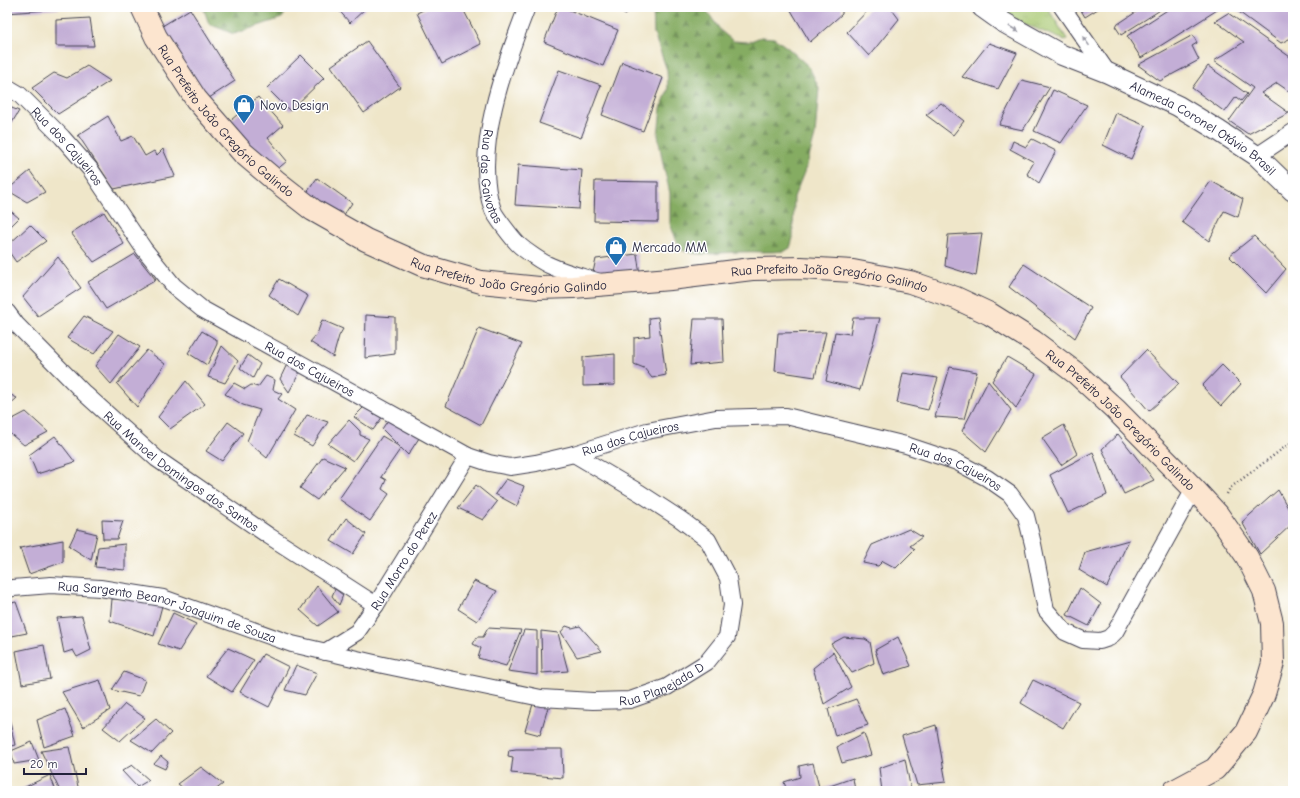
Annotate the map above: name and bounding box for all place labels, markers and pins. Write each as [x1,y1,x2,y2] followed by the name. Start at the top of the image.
[231,92,257,125] shop icon: Novo Design
[260,98,329,113] place label: Novo Design
[603,234,629,267] shop icon: Mercado MM
[632,240,707,255] place label: Mercado MM

